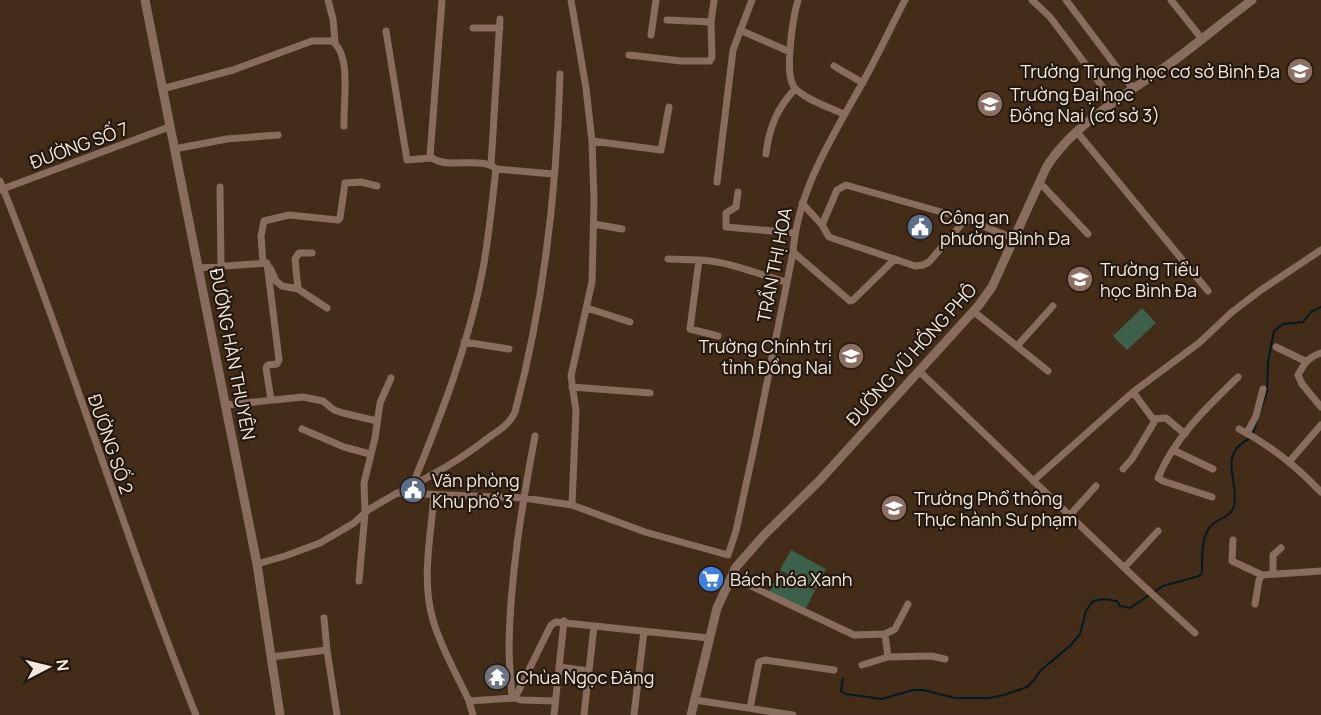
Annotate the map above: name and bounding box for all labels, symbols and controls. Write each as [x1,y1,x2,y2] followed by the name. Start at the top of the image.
[1285,56,1315,86] school or university icon: Trường Trung học cơ sở Bình Đa
[1020,59,1280,83] place label: Trường Trung học cơ sở Bình Đa
[1010,82,1160,127] place label: Trường Đại học Đồng Nai (cơ sở 3)
[975,89,1005,119] school or university icon: Trường Đại học Đồng Nai (cơ sở 3)
[26,115,132,174] street label: ĐƯỜNG SỐ 7
[751,205,797,325] street label: TRẦN THỊ HOA
[940,205,1070,250] place label: Công an phường Bình Đa
[905,212,935,242] public building icon: Công an phường Bình Đa
[1100,257,1199,302] place label: Trường Tiểu học Bình Đa
[1065,264,1095,294] school or university icon: Trường Tiểu học Bình Đa
[205,266,261,442] street label: ĐƯỜNG HÀN THUYÊN
[840,277,981,430] street label: ĐƯỜNG VŨ HỒNG PHÔ
[698,334,832,379] place label: Trường Chính trị tỉnh Đồng Nai
[836,341,866,371] school or university icon: Trường Chính trị tỉnh Đồng Nai
[83,390,140,497] street label: ĐƯỜNG SỐ 2
[432,468,520,513] place label: Văn phòng Khu phố 3
[398,475,428,505] public building icon: Văn phòng Khu phố 3
[914,486,1077,531] place label: Trường Phổ thông Thực hành Sư phạm
[879,493,909,523] school or university icon: Trường Phổ thông Thực hành Sư phạm
[696,564,726,594] supermarket icon: Bách hóa Xanh
[730,567,853,591] place label: Bách hóa Xanh
[18,637,78,697] north arrow
[51,658,75,672] text: N
[482,662,512,692] temple icon: Chùa Ngọc Đăng
[516,665,654,689] place label: Chùa Ngọc Đăng

